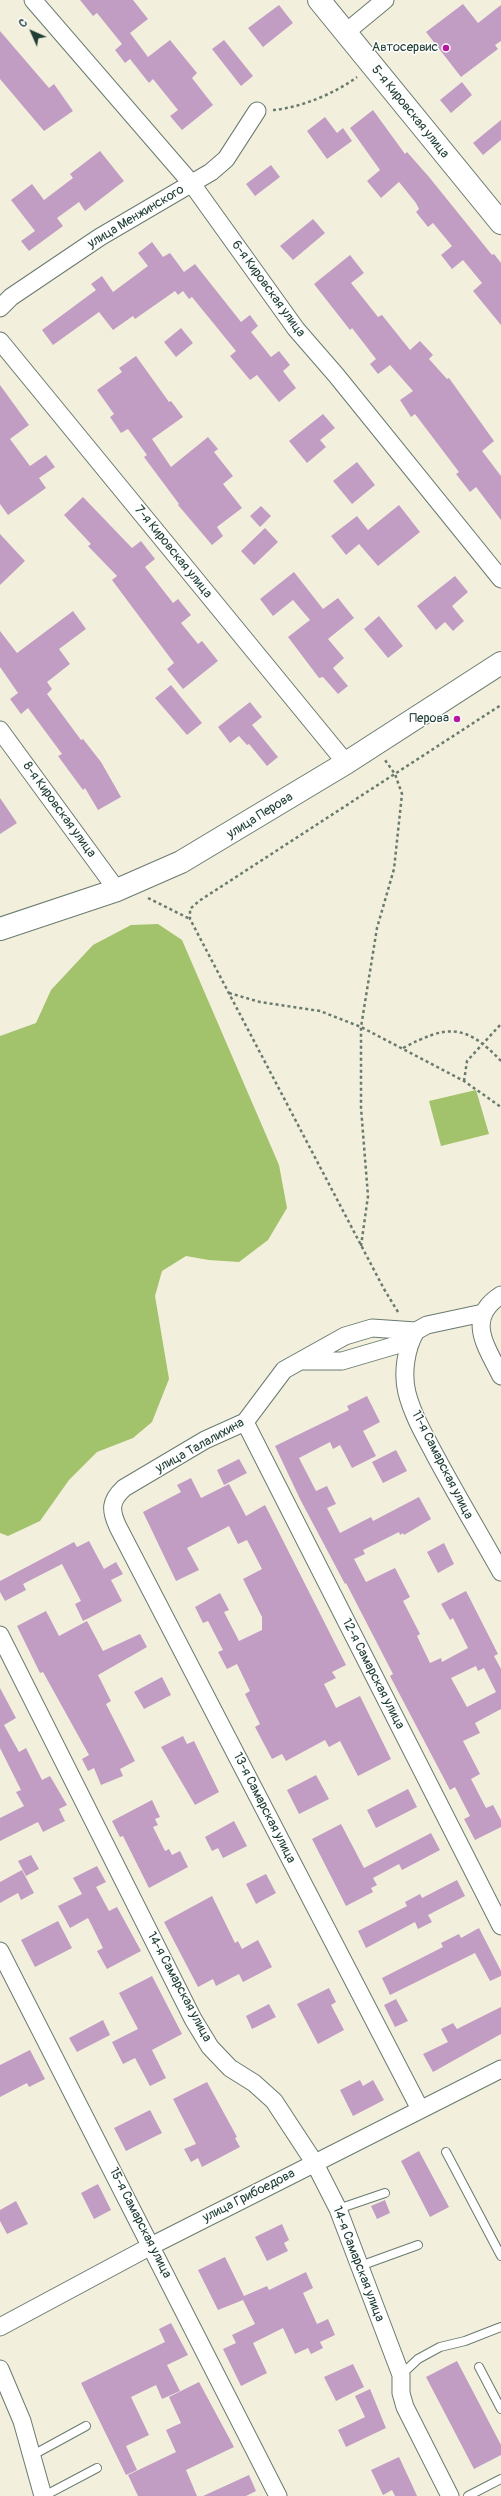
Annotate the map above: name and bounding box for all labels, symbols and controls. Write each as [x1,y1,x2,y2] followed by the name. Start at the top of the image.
[12,12,52,52] north arrow
[16,16,30,30] text: С
[372,40,438,56] place label: Автосервис
[441,43,451,53] marker: Автосервис
[368,62,452,162] street label: 5-я Кировская улица
[85,182,187,252] street label: улица Менжинского
[228,238,308,340] street label: 6-я Кировская улица
[131,502,215,602] street label: 7-я Кировская улица
[409,711,449,727] place label: Перова
[452,714,462,724] marker: Перова
[19,759,99,861] street label: 8-я Кировская улица
[224,790,296,842] street label: улица Перова
[408,1408,476,1522] street label: 11-я Самарская улица
[153,1415,247,1477] street label: улица Талалихина
[338,1616,408,1732] street label: 12-я Самарская улица
[229,1750,299,1866] street label: 13-я Самарская улица
[143,1929,215,2045] street label: 14-я Самарская улица
[105,2165,175,2281] street label: 15-я Самарская улица
[200,2166,298,2226] street label: улица Грибоедова
[329,2204,387,2324] street label: 14-я Самарская улица

